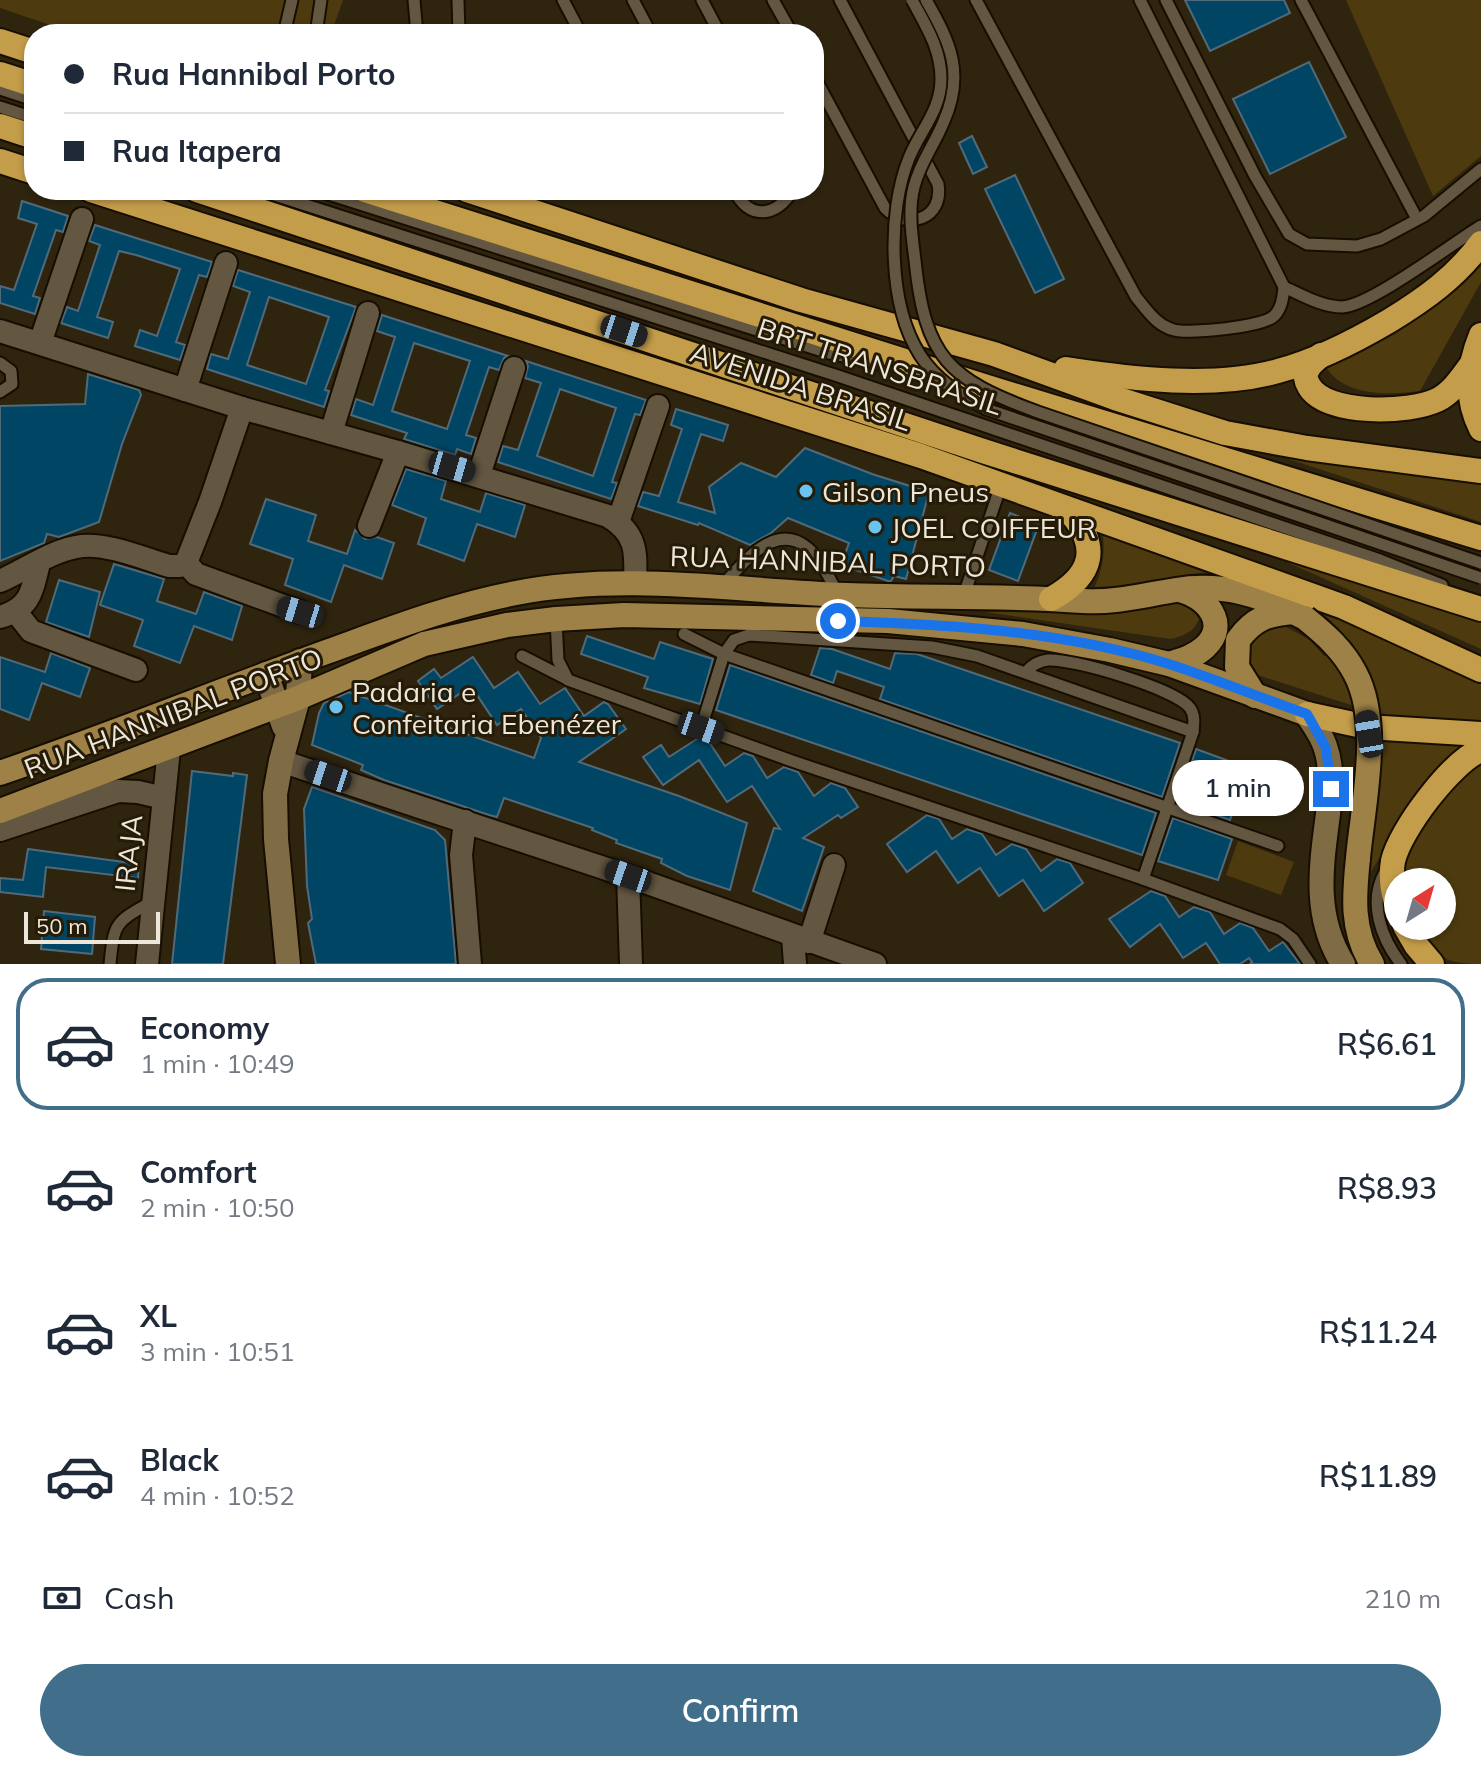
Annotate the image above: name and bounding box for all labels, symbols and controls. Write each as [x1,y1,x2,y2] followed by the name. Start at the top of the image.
[112,55,395,93] text: Rua Hannibal Porto
[112,132,282,170] text: Rua Itapera
[753,310,1007,422] street label: BRT TRANSBRASIL
[597,312,651,350] car
[686,334,916,438] street label: AVENIDA BRASIL
[426,449,478,485] car
[822,474,989,509] place label: Gilson Pneus
[797,482,815,500] marker: Gilson Pneus
[891,510,1096,545] place label: JOEL COIFFEUR
[866,518,884,536] marker: JOEL COIFFEUR
[669,538,987,584] street label: RUA HANNIBAL PORTO
[274,594,326,630] car
[820,603,856,639] route start
[19,640,327,786] street label: RUA HANNIBAL PORTO
[352,674,622,741] place label: Padaria e Confeitaria Ebenézer
[327,698,345,716] marker: Padaria e Confeitaria Ebenézer
[1353,708,1385,760] car
[674,709,728,747] car
[301,757,355,795] car
[1171,761,1303,817] callout: 1 min
[1204,771,1272,804] text: 1 min
[1313,771,1349,807] route end
[107,812,149,893] street label: IRAJA
[601,857,655,895] car
[1384,868,1456,940] north arrow
[1384,868,1456,940] map controls
[24,908,160,944] scale bar
[36,912,87,940] text: 50 m
[44,1008,116,1080] icon: car
[140,1009,269,1047] text: Economy
[1337,1025,1437,1063] text: R$6.61
[140,1047,295,1080] text: 1 min · 10:49
[44,1152,116,1224] icon: car
[140,1153,257,1191] text: Comfort
[1337,1169,1437,1207] text: R$8.93
[140,1191,295,1224] text: 2 min · 10:50
[44,1296,116,1368] icon: car
[140,1297,177,1335] text: XL
[1319,1313,1437,1351] text: R$11.24
[140,1335,295,1368] text: 3 min · 10:51
[44,1440,116,1512] icon: car
[140,1441,219,1479] text: Black
[1319,1457,1437,1495] text: R$11.89
[140,1479,295,1512] text: 4 min · 10:52
[40,1576,84,1620] icon: cash
[104,1579,175,1617] text: Cash
[1365,1582,1441,1615] text: 210 m
[40,1664,1441,1756] button: Confirm

